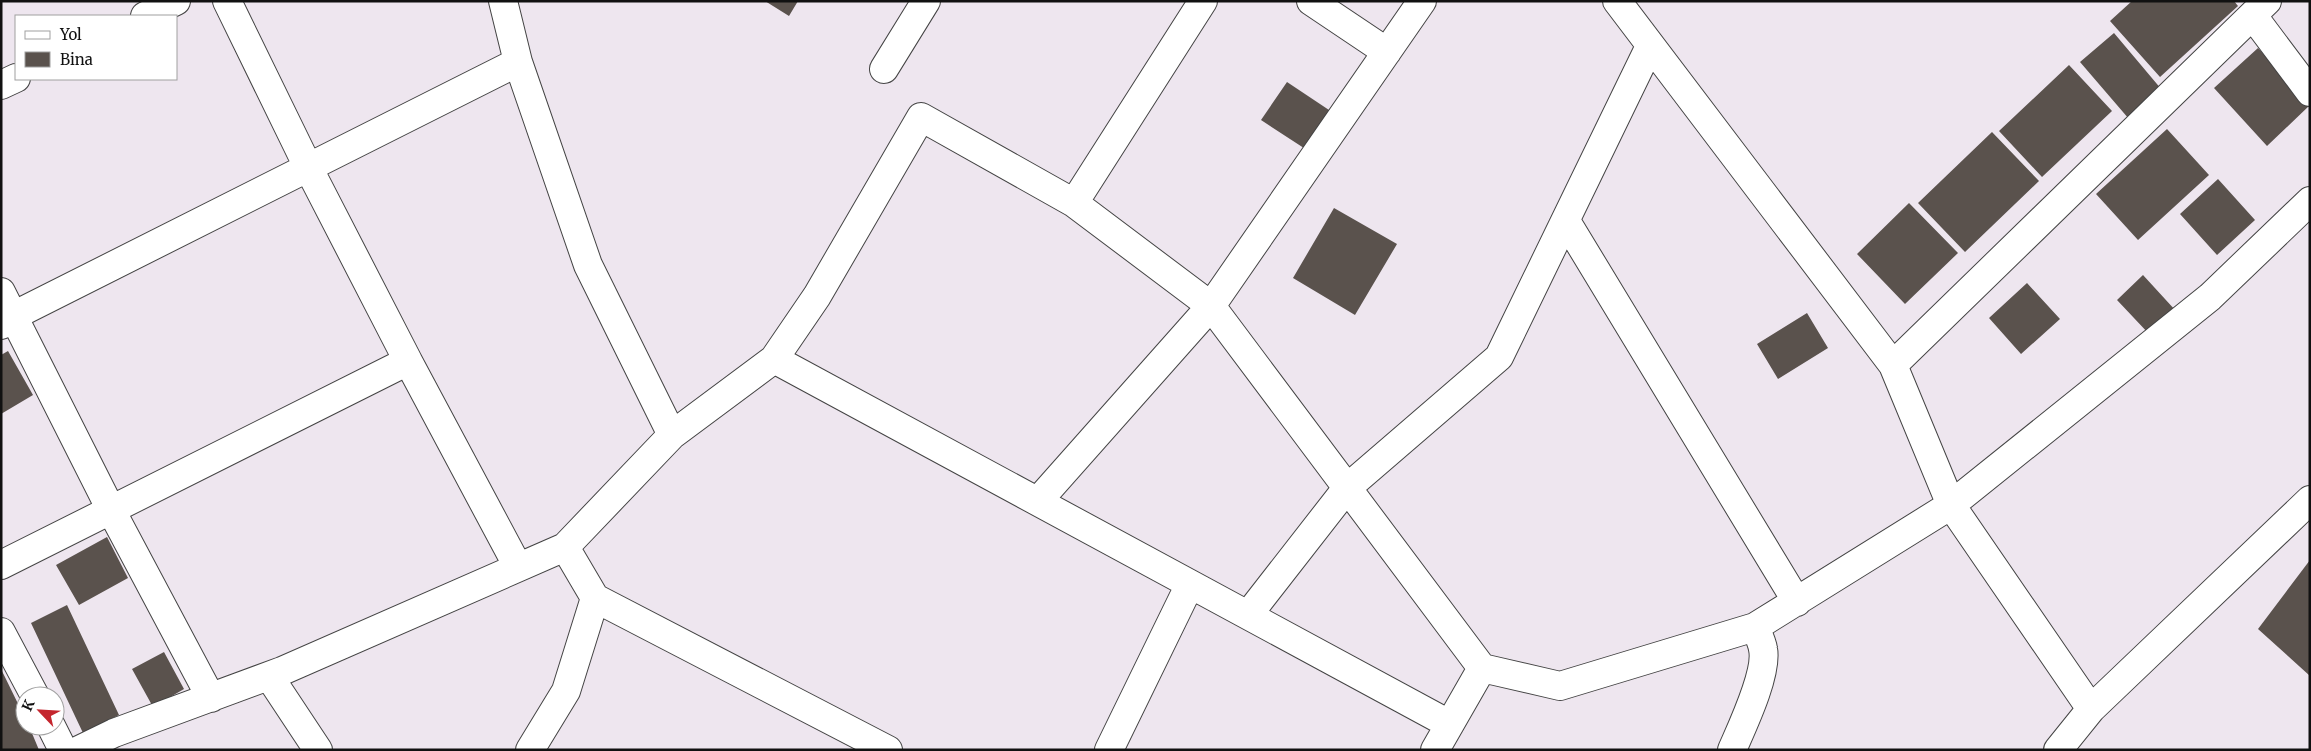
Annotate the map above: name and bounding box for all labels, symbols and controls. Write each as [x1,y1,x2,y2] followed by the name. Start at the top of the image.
[15,15,178,80] legend
[59,25,82,44] text: Yol
[60,50,93,69] text: Bina
[15,686,65,736] north arrow
[18,696,39,714] text: K

